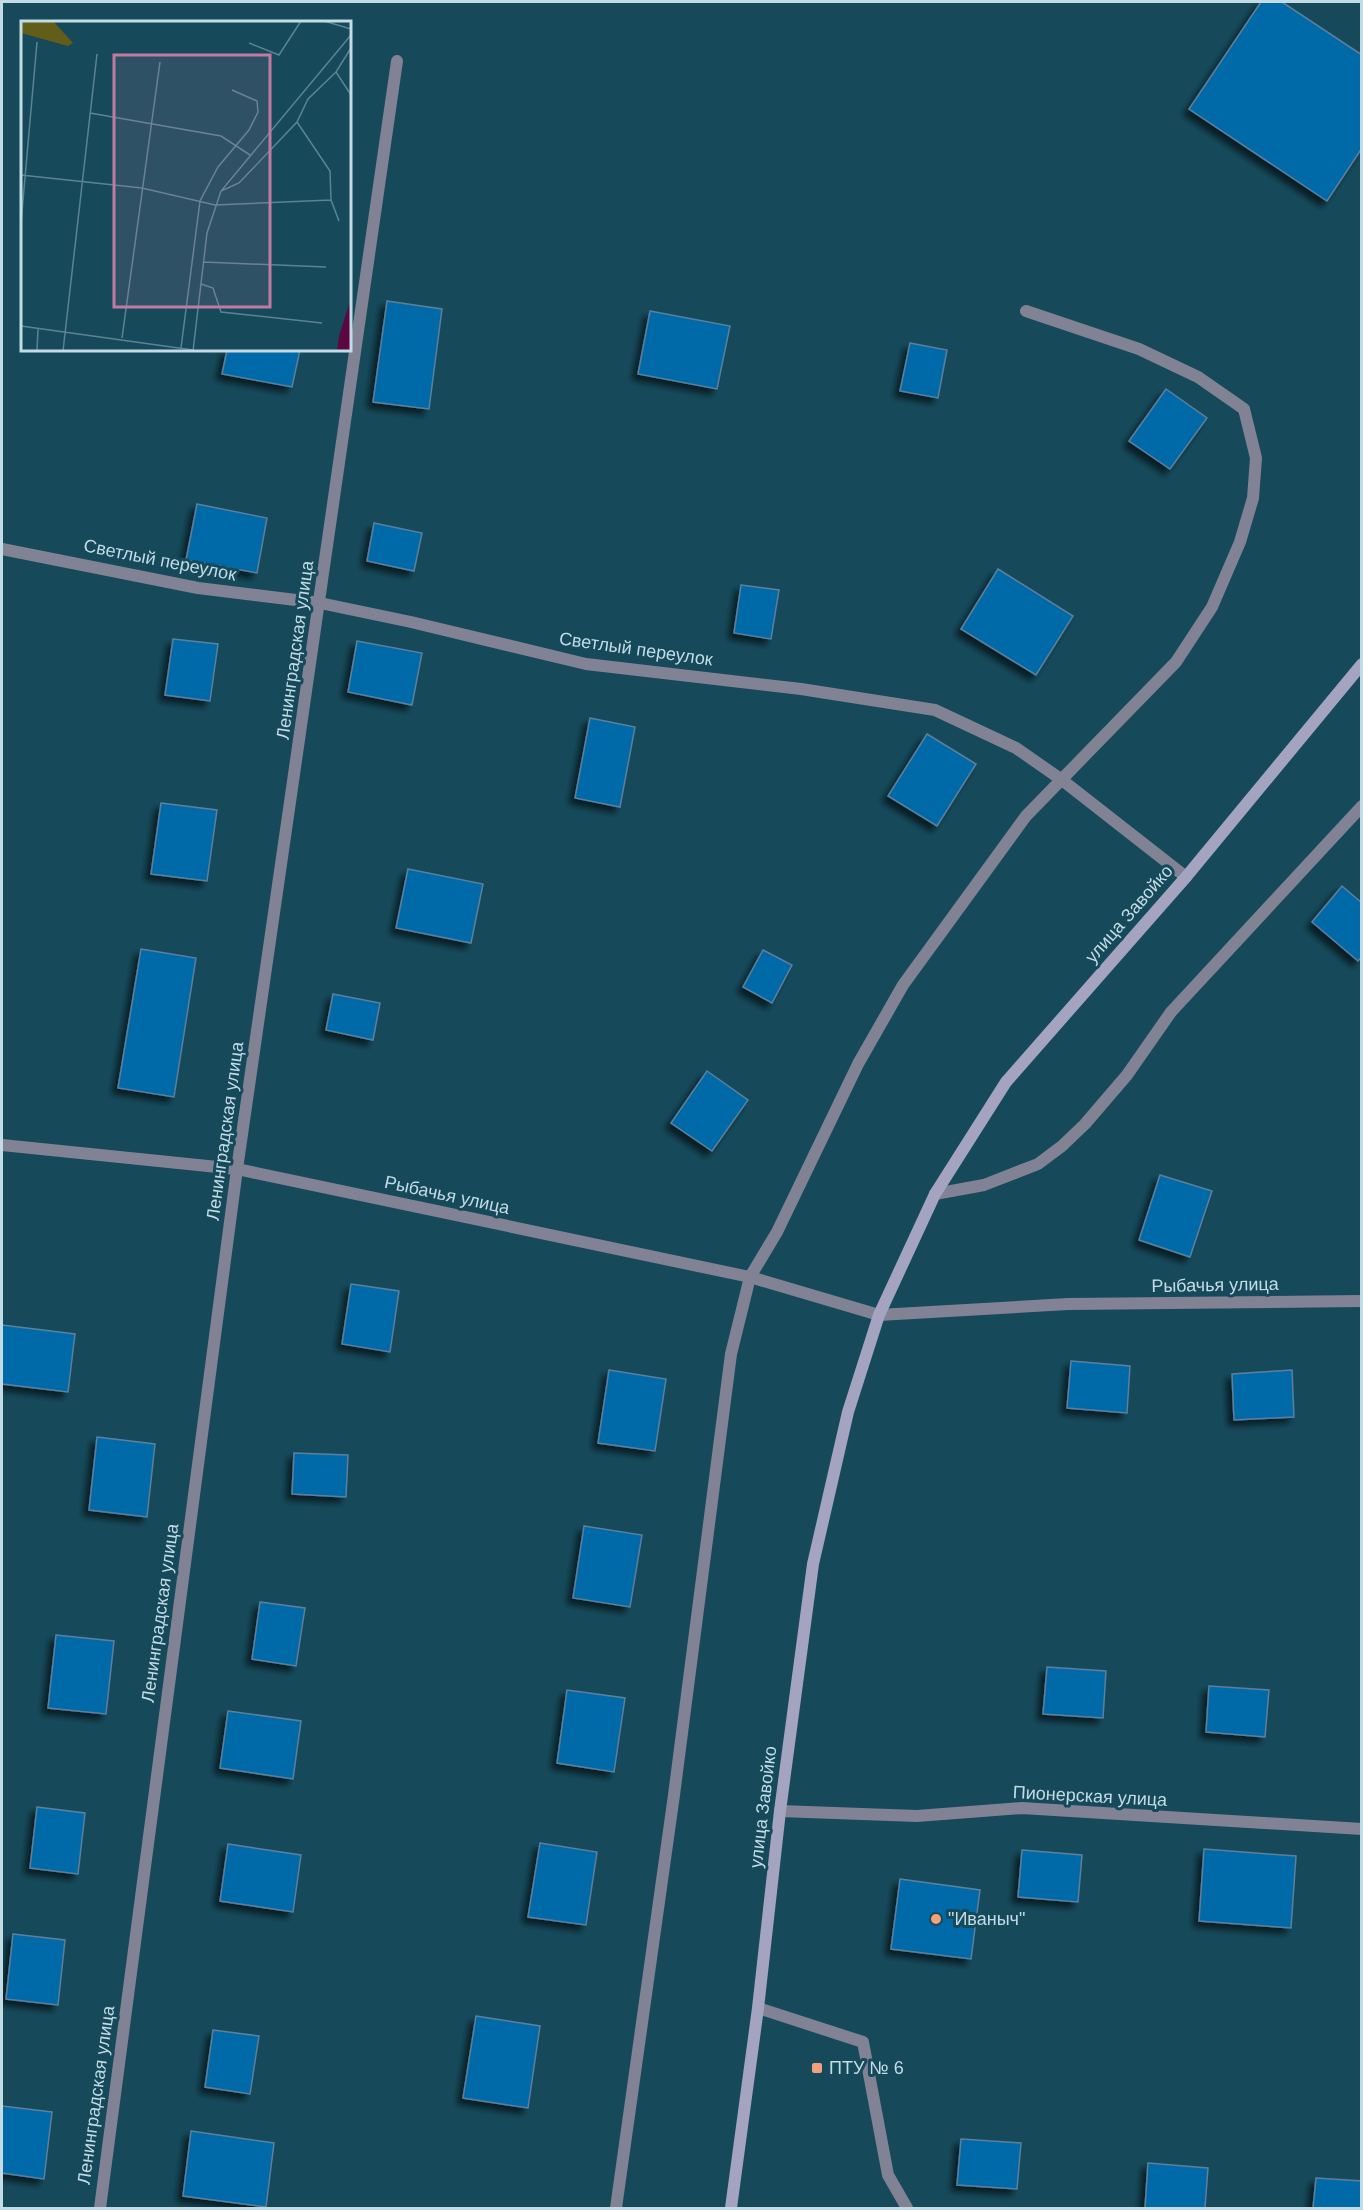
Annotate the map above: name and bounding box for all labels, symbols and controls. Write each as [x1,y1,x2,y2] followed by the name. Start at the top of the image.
[21,21,351,351] inset map
[82,535,238,585] street label: Светлый переулок
[273,558,318,741] street label: Ленинградская улица
[558,628,714,670] street label: Светлый переулок
[1081,861,1177,967] street label: улица Завойко
[203,1039,248,1222] street label: Ленинградская улица
[383,1172,512,1218] street label: Рыбачья улица
[1151,1274,1280,1296] street label: Рыбачья улица
[138,1521,183,1704] street label: Ленинградская улица
[746,1745,780,1869] street label: улица Завойко
[1012,1782,1169,1810] street label: Пионерская улица
[948,1909,1025,1929] place label: "Иваныч"
[929,1912,943,1926] marker: "Иваныч"
[74,2003,119,2186] street label: Ленинградская улица
[829,2058,904,2078] place label: ПТУ № 6
[810,2061,824,2075] marker: ПТУ № 6

